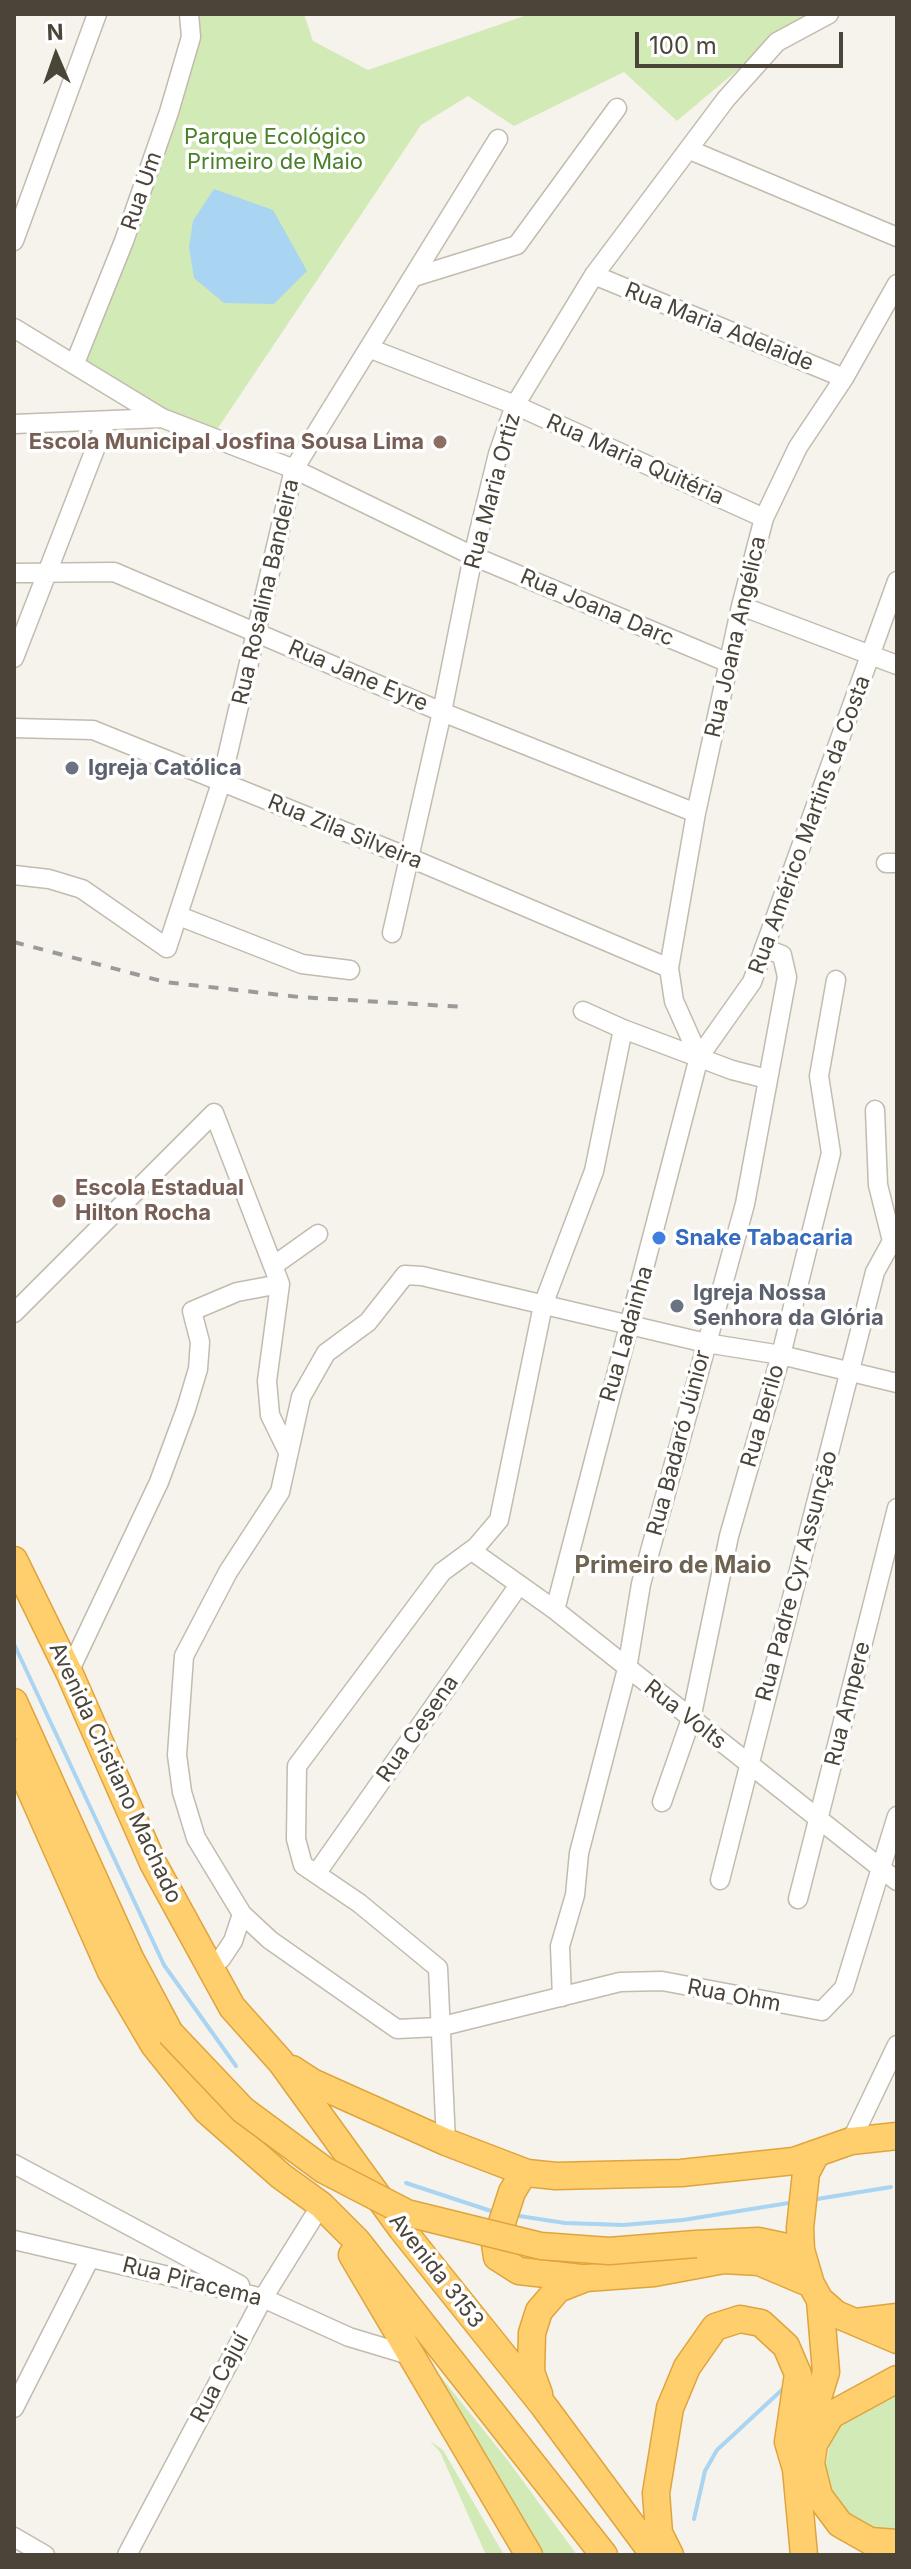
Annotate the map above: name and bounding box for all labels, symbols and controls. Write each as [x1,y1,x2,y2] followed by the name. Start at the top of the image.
[16,16,96,96] north arrow
[639,16,847,66] scale bar
[46,19,64,45] text: N
[649,31,717,60] text: 100 m
[184,124,366,176] park label: Parque Ecológico Primeiro de Maio
[116,148,168,234] street label: Rua Um
[621,277,817,377] street label: Rua Maria Adelaide
[542,409,728,511] street label: Rua Maria Quitéria
[459,410,527,572] street label: Rua Maria Ortiz
[29,429,424,455] place label: Escola Municipal Josfina Sousa Lima
[431,433,449,451] marker: Escola Municipal Josfina Sousa Lima
[227,477,305,707] street label: Rua Rosalina Bandeira
[700,534,772,740] street label: Rua Joana Angélica
[516,564,678,652] street label: Rua Joana Darc
[284,635,432,717] street label: Rua Jane Eyre
[744,672,876,978] street label: Rua Américo Martins da Costa
[88,755,242,781] place label: Igreja Católica
[63,759,81,777] marker: Igreja Católica
[264,789,426,875] street label: Rua Zila Silveira
[75,1175,244,1226] place label: Escola Estadual Hilton Rocha
[50,1192,68,1210] marker: Escola Estadual Hilton Rocha
[675,1225,853,1251] place label: Snake Tabacaria
[650,1229,668,1247] marker: Snake Tabacaria
[595,1263,659,1405] street label: Rua Ladainha
[693,1280,884,1332] place label: Igreja Nossa Senhora da Glória
[668,1297,686,1315] marker: Igreja Nossa Senhora da Glória
[642,1347,716,1539] street label: Rua Badaró Júnior
[736,1362,790,1470] street label: Rua Berilo
[751,1448,843,1704] street label: Rua Padre Cyr Assunção
[575,1552,771,1580] district label: Primeiro de Maio
[43,1639,187,1907] street label: Avenida Cristiano Machado
[820,1639,876,1769] street label: Rua Ampere
[372,1670,464,1788] street label: Rua Cesena
[639,1675,731,1755] street label: Rua Volts
[685,1974,783,2018] street label: Rua Ohm
[383,2208,489,2334] street label: Avenida 3153
[120,2252,264,2312] street label: Rua Piracema
[185,2329,255,2427] street label: Rua Cajuí

